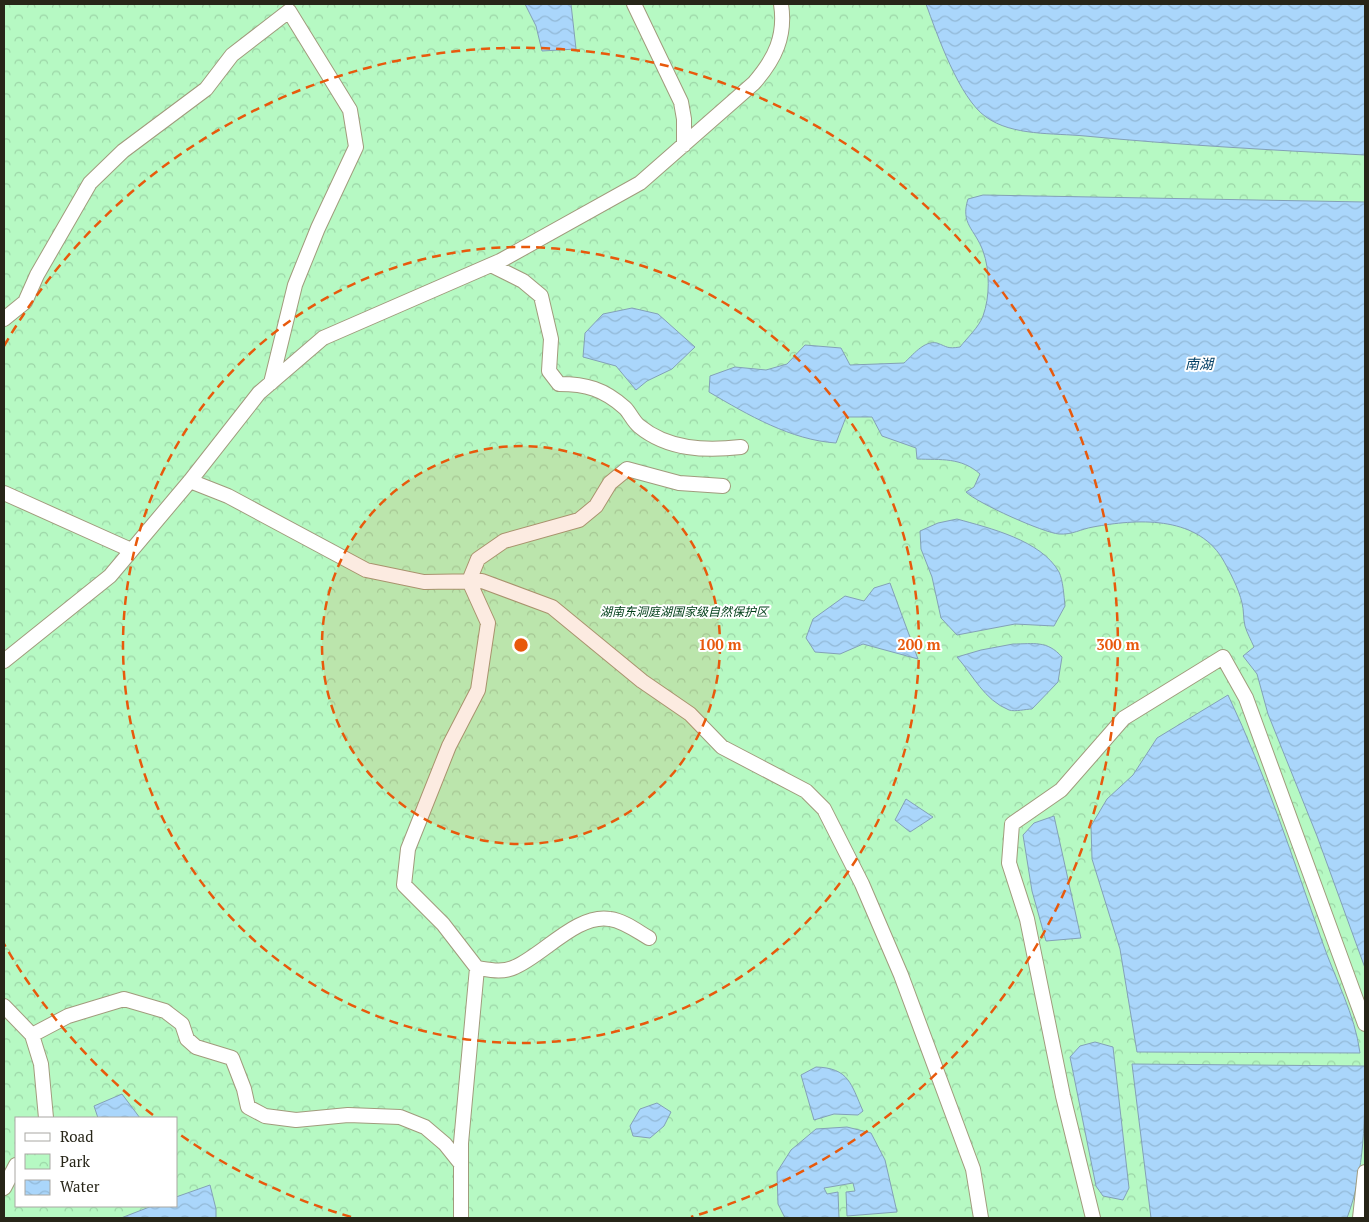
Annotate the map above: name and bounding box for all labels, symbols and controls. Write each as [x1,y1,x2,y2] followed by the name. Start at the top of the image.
[1185,354,1215,373] water label: 南湖
[600,604,770,619] park label: 湖南东洞庭湖国家级自然保护区
[698,634,742,654] text: 100 m
[897,634,941,654] text: 200 m
[1096,634,1140,654] text: 300 m
[512,636,530,654] centre of rings
[15,1117,178,1207] legend
[60,1126,93,1146] text: Road
[60,1151,90,1171] text: Park
[60,1176,100,1196] text: Water

